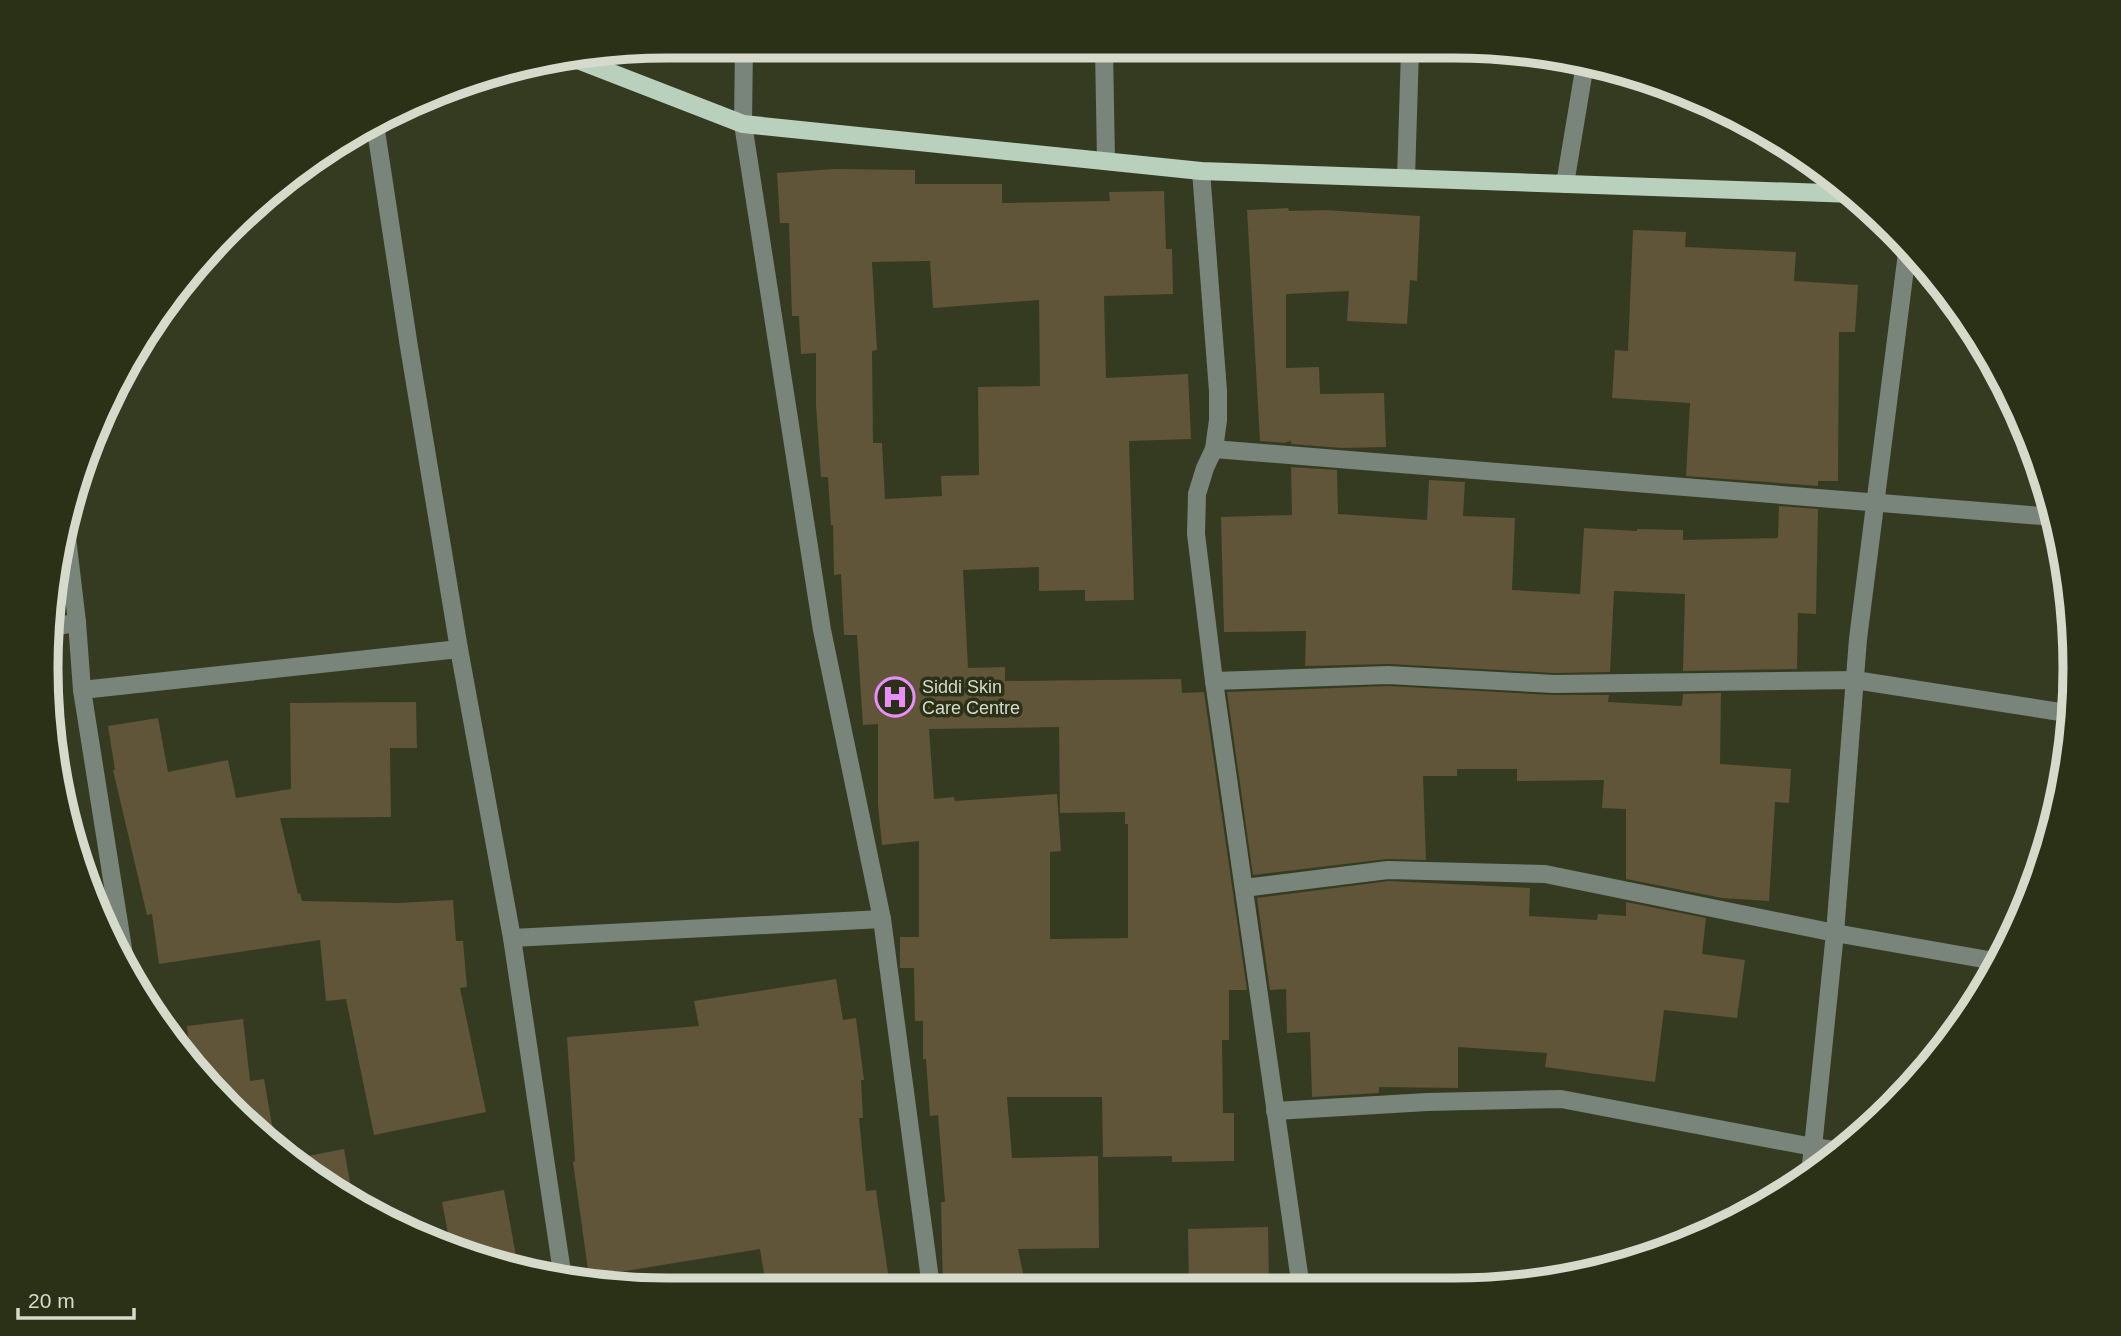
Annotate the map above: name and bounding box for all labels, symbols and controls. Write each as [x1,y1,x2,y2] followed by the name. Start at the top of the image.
[874,676,916,718] hospital icon: Siddi Skin Care Centre
[922,677,1020,718] place label: Siddi Skin Care Centre
[18,1276,133,1320] scale bar
[28,1289,75,1312] text: 20 m

